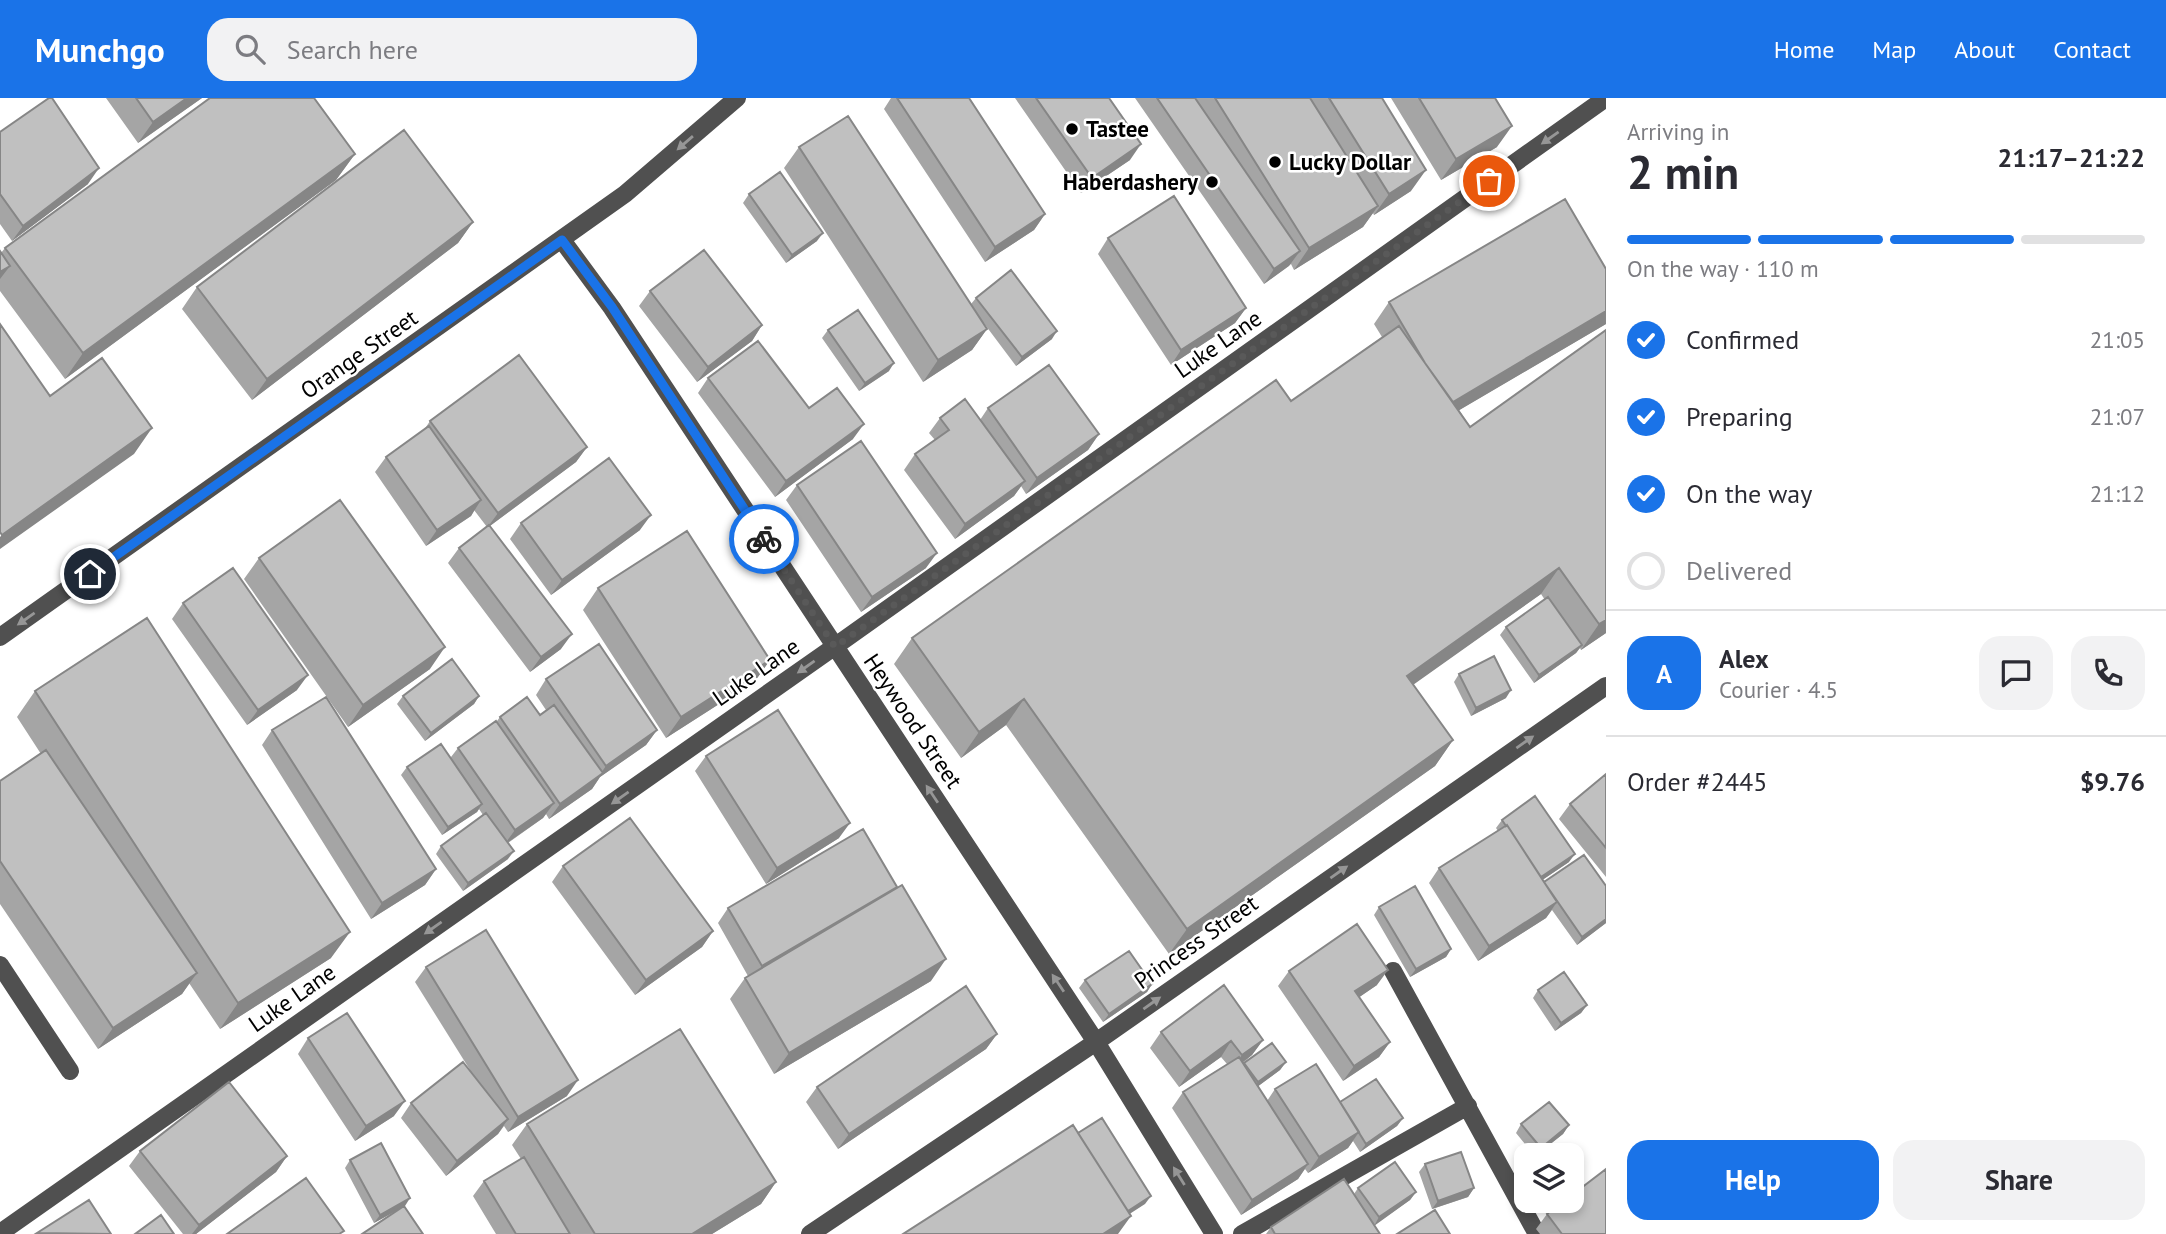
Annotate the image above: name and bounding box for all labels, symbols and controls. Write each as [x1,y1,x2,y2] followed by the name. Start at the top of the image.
[207,18,697,81] search box
[35,28,165,71] text: Munchgo
[231,30,269,68] icon: search
[287,33,418,66] text: Search here
[1774,34,1834,65] text: Home
[1872,34,1916,65] text: Map
[1954,34,2015,65] text: About
[2053,34,2131,65] text: Contact
[1086,114,1149,143] place label: Tastee
[1627,117,1729,146] text: Arriving in
[1064,121,1080,137] marker: Tastee
[1541,130,1559,144] one-way arrow
[676,135,694,150] one-way arrow
[1998,141,2145,174] text: 21:17–21:22
[1627,142,1739,202] text: 2 min
[1289,147,1412,176] place label: Lucky Dollar
[1459,151,1519,211] pin
[1267,154,1283,170] marker: Lucky Dollar
[1470,162,1508,200] icon: bag
[1063,167,1199,196] place label: Haberdashery
[1204,174,1220,190] marker: Haberdashery
[1627,254,1819,283] text: On the way · 110 m
[295,302,423,405] street label: Orange Street
[1169,303,1267,384] street label: Luke Lane
[1627,321,1665,359] icon: check
[1686,323,1799,356] text: Confirmed
[2090,325,2145,354] text: 21:05
[1627,398,1665,436] icon: check
[1686,400,1793,433] text: Preparing
[2090,402,2145,431] text: 21:07
[1627,475,1665,513] icon: check
[1686,477,1812,510] text: On the way
[2090,479,2145,508] text: 21:12
[729,504,799,574] courier
[745,520,783,558] icon: bike
[60,544,120,604] pin
[1686,554,1792,587] text: Delivered
[71,555,109,593] icon: home
[17,612,35,626] one-way arrow
[707,631,805,712] street label: Luke Lane
[1979,636,2053,710] button: chat
[2071,636,2145,710] button: phone
[1719,642,1769,675] text: Alex
[858,648,969,794] street label: Heywood Street
[1656,657,1672,690] text: A
[797,660,815,674] one-way arrow
[1719,675,1838,704] text: Courier · 4.5
[1516,736,1535,749] one-way arrow
[1627,765,1767,798] text: Order #2445
[2080,765,2145,798] text: $9.76
[926,784,939,803] one-way arrow
[611,791,629,805] one-way arrow
[1330,865,1348,879] one-way arrow
[1128,888,1263,995] street label: Princess Street
[424,921,442,935] one-way arrow
[243,957,341,1038] street label: Luke Lane
[1051,974,1064,993] one-way arrow
[1143,996,1161,1010] one-way arrow
[1627,1140,1879,1220] button: Help
[1893,1140,2145,1220] button: Share
[1514,1143,1584,1213] map controls
[1514,1143,1584,1213] button: layers
[1172,1166,1185,1185] one-way arrow

